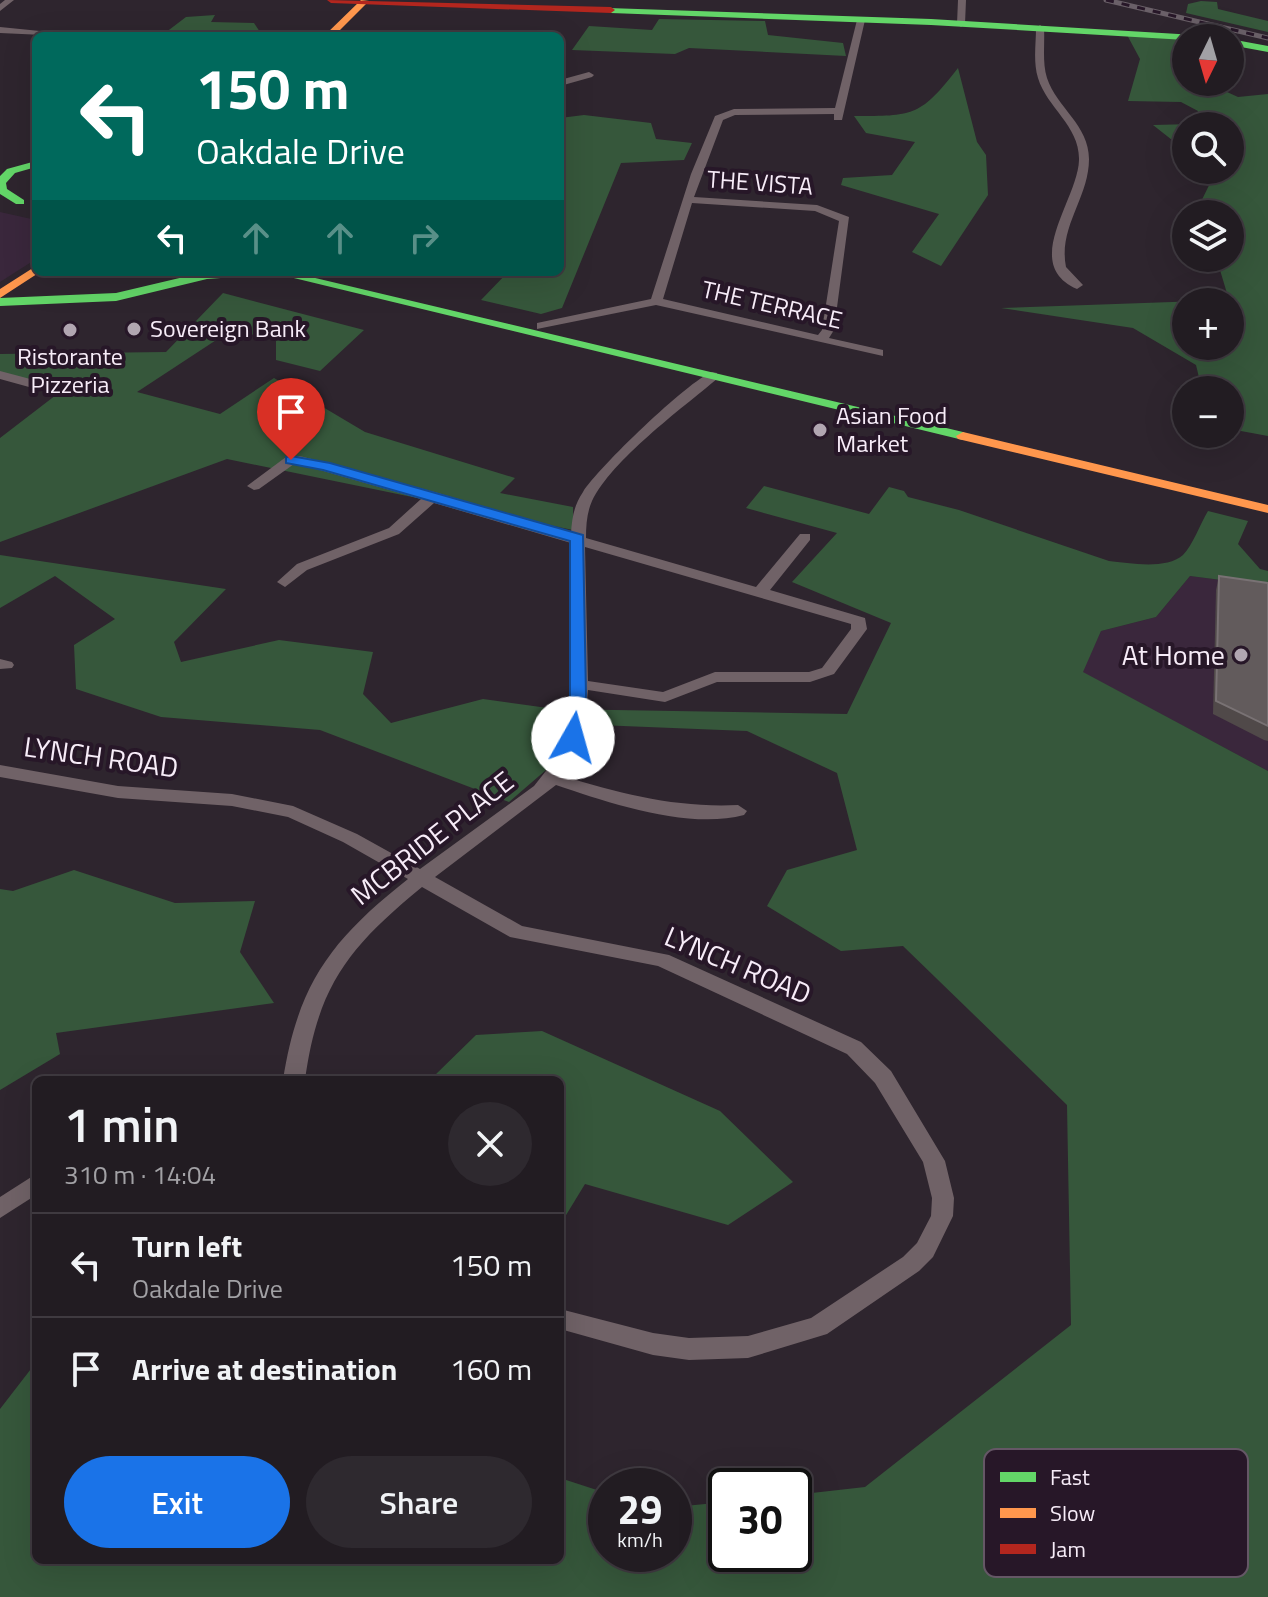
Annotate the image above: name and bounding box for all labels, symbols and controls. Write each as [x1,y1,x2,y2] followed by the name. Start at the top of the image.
[1172,24,1244,96] north arrow
[1172,24,1244,448] map controls
[196,46,349,131] text: 150 m
[64,64,168,168] icon: left
[1172,112,1244,184] button: search
[196,123,405,178] text: Oakdale Drive
[706,160,814,204] street label: THE VISTA
[1172,200,1244,272] button: layers
[150,216,194,260] icon: left
[234,216,278,260] icon: ahead
[318,216,362,260] icon: ahead
[402,216,446,260] icon: right
[699,270,846,338] street label: THE TERRACE
[1172,288,1244,360] button: +
[150,310,307,346] place label: Sovereign Bank
[125,320,143,338] marker: Sovereign Bank
[61,321,79,339] marker: Ristorante Pizzeria
[17,338,123,402] place label: Ristorante Pizzeria
[1172,376,1244,448] button: −
[257,378,325,460] pin
[269,390,313,434] icon: arrive
[836,397,947,461] place label: Asian Food Market
[811,421,829,439] marker: Asian Food Market
[1122,633,1225,676] place label: At Home
[1232,646,1250,664] marker: At Home
[531,696,615,780] position arrow
[21,724,181,789] street label: LYNCH ROAD
[341,760,523,915] street label: MCBRIDE PLACE
[658,914,818,1015] street label: LYNCH ROAD
[64,1088,179,1161] text: 1 min
[448,1102,532,1186] button: close
[64,1155,216,1194] text: 310 m · 14:04
[132,1223,242,1269] text: Turn left
[450,1242,532,1288] text: 150 m
[64,1243,108,1287] icon: left
[132,1269,283,1308] text: Oakdale Drive
[132,1346,397,1392] text: Arrive at destination
[450,1346,532,1392] text: 160 m
[64,1347,108,1391] icon: arrive
[984,1449,1248,1577] legend
[64,1456,290,1548] button: Exit
[306,1456,532,1548] button: Share
[1050,1460,1090,1494] text: Fast
[708,1468,812,1572] speed limit sign: 30
[618,1479,662,1540] text: 29
[1050,1496,1096,1530] text: Slow
[617,1524,663,1555] text: km/h
[1050,1532,1086,1566] text: Jam

